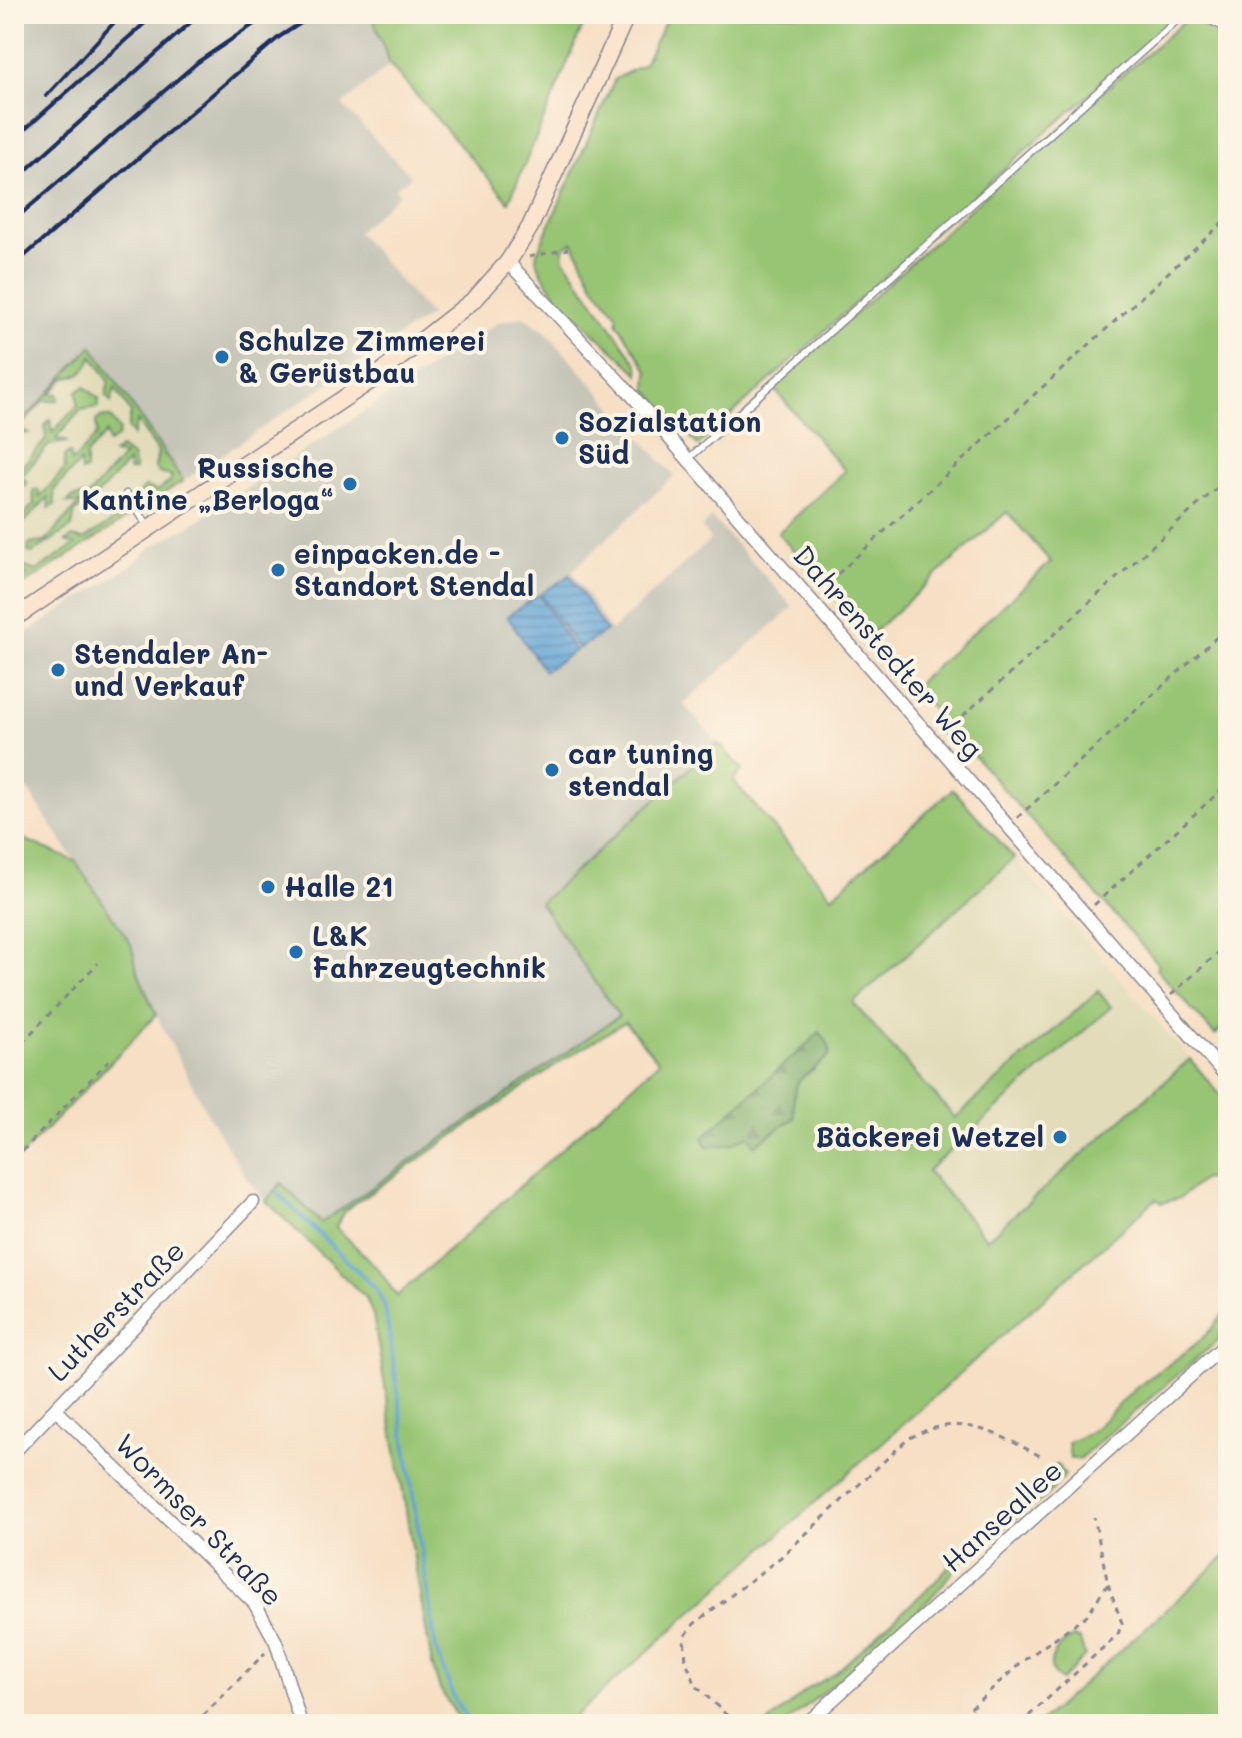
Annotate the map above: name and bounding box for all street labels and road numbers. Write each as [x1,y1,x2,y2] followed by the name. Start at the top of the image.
[786,537,991,765] street label: Dahrenstedter Weg
[39,1232,191,1388] street label: Lutherstraße
[108,1425,291,1613] street label: Wormser Straße
[934,1452,1069,1579] street label: Hanseallee

